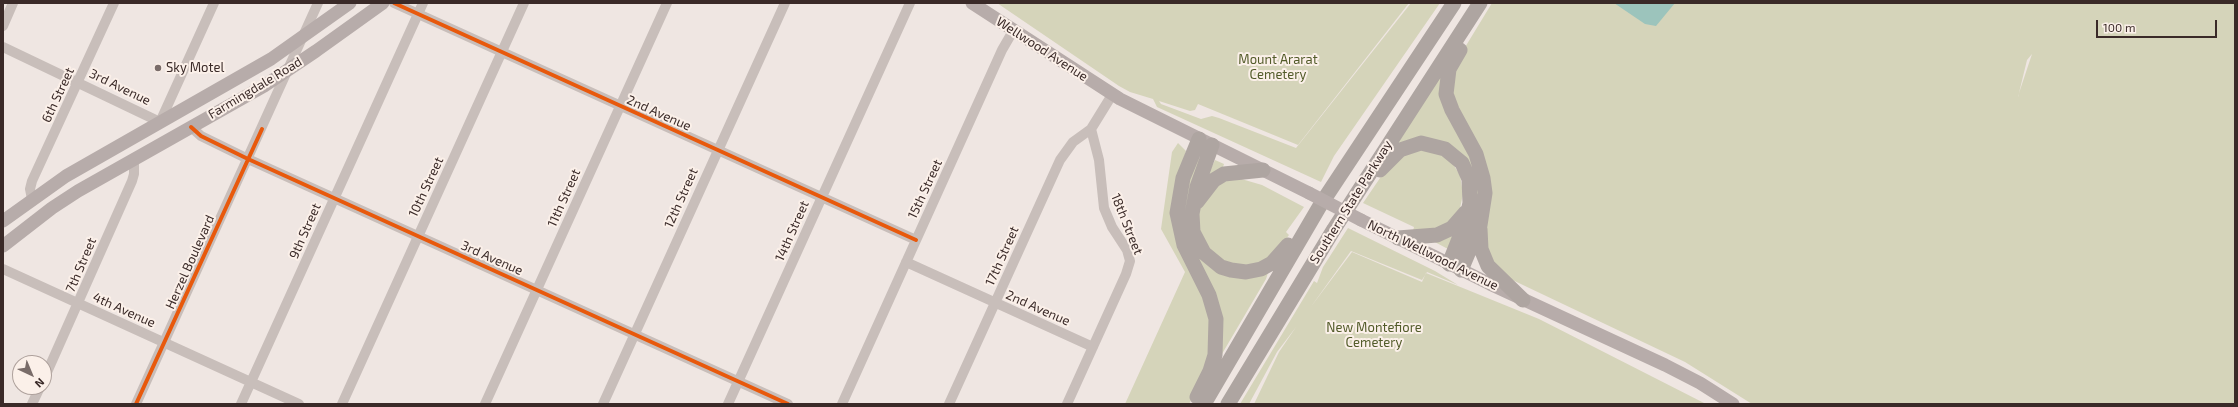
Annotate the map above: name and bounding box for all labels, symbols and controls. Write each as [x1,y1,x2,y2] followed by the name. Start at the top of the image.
[2098,12,2219,38] scale bar
[993,14,1091,84] street label: Wellwood Avenue
[2103,20,2135,34] text: 100 m
[1238,52,1318,83] park label: Mount Ararat Cemetery
[205,54,305,122] street label: Farmingdale Road
[166,60,224,76] place label: Sky Motel
[153,63,163,73] marker: Sky Motel
[38,65,78,125] street label: 6th Street
[87,65,153,109] street label: 3rd Avenue
[624,92,694,134] street label: 2nd Avenue
[1307,137,1395,267] street label: Southern State Parkway
[405,154,447,220] street label: 10th Street
[904,157,946,221] street label: 15th Street
[661,166,701,230] street label: 12th Street
[544,167,584,229] street label: 11th Street
[1108,191,1146,257] street label: 18th Street
[772,198,812,264] street label: 14th Street
[286,201,324,261] street label: 9th Street
[162,213,218,311] street label: Herzel Boulevard
[1365,217,1501,293] street label: North Wellwood Avenue
[982,224,1022,288] street label: 17th Street
[62,235,100,295] street label: 7th Street
[459,237,525,279] street label: 3rd Avenue
[1003,287,1073,329] street label: 2nd Avenue
[90,289,158,331] street label: 4th Avenue
[1326,320,1422,351] park label: New Montefiore Cemetery
[12,355,52,395] north arrow
[33,376,47,391] text: N

